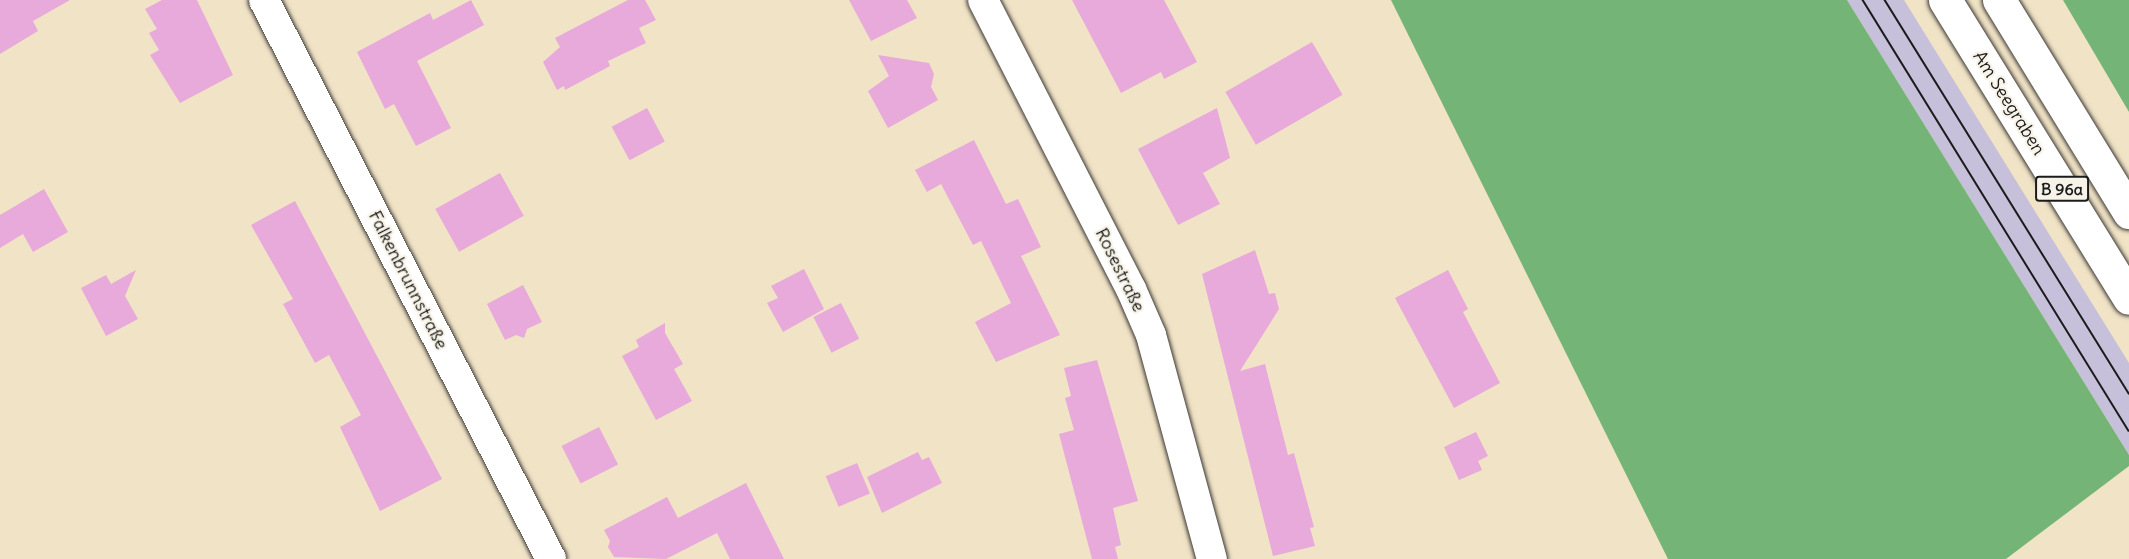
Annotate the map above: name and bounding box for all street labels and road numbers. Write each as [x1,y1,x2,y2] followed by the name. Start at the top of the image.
[1968,47,2050,159] street label: Am Seegraben
[2035,176,2089,202] road number: B 96a
[364,207,452,353] street label: Falkenbrunnstraße
[1090,225,1150,315] street label: Rosestraße

